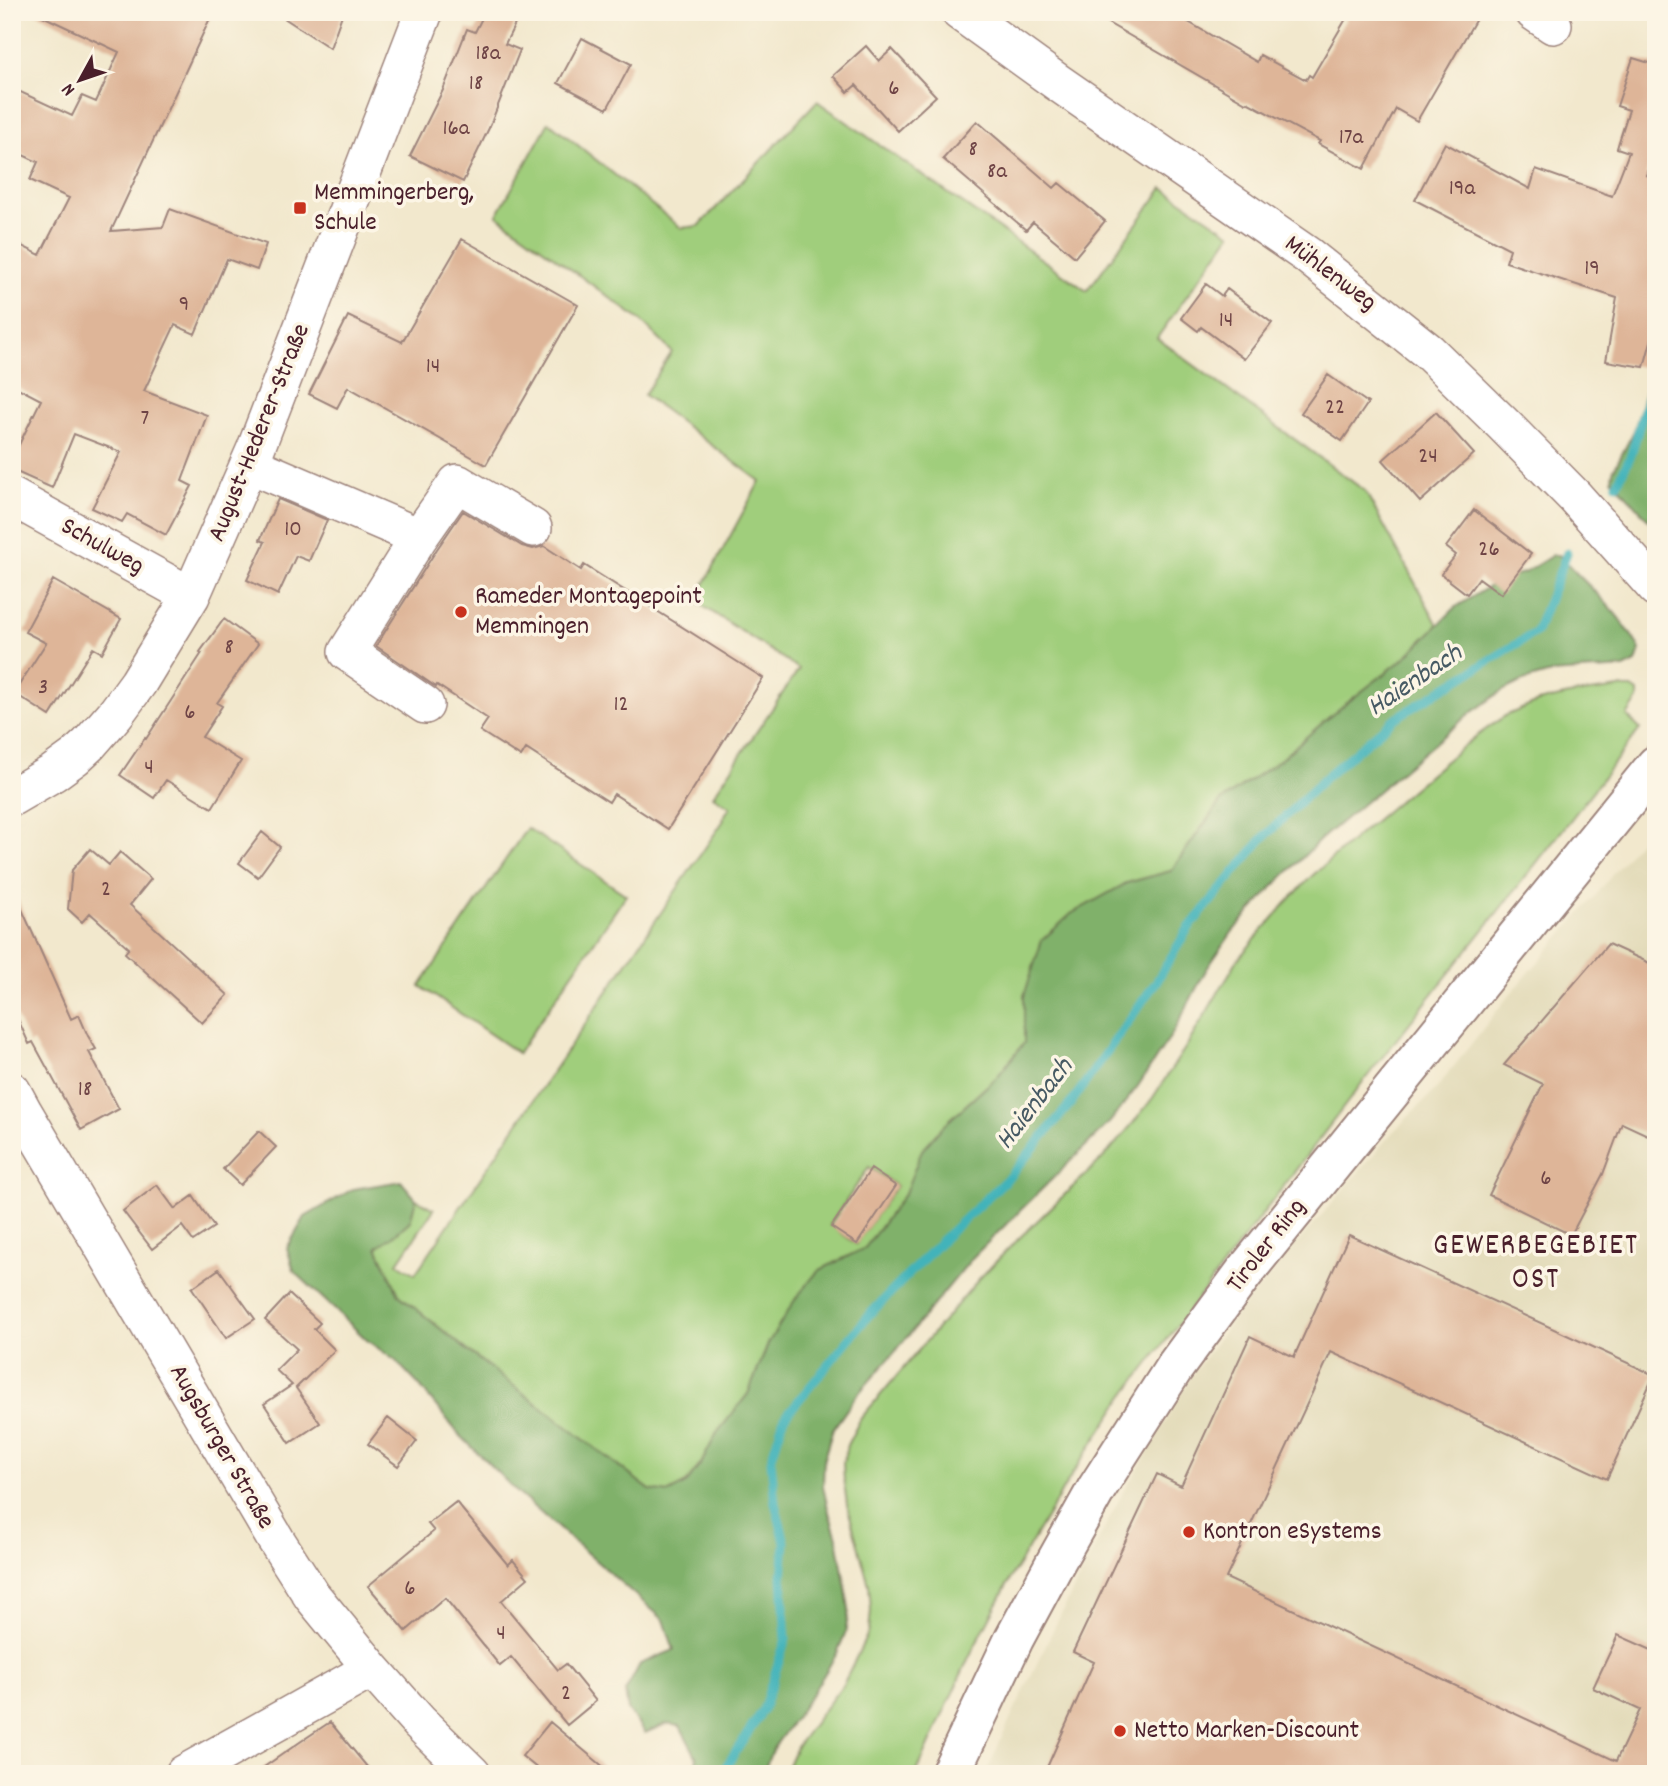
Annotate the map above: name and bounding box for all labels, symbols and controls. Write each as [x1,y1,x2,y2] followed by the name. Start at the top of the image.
[475,38,502,71] house number: 18a
[46,46,116,116] north arrow
[469,68,483,101] house number: 18
[888,73,900,106] house number: 6
[56,76,83,101] text: N
[442,113,471,146] house number: 16a
[1339,122,1365,155] house number: 17a
[968,134,978,167] house number: 8
[987,156,1008,189] house number: 8a
[1449,173,1476,206] house number: 19a
[314,175,474,242] place label: Memmingerberg, Schule
[292,200,308,216] marker: Memmingerberg, Schule
[1276,227,1384,321] street label: Mühlenweg
[1584,253,1600,286] house number: 19
[179,289,189,322] house number: 9
[1219,305,1233,338] house number: 14
[199,318,321,548] street label: August-Hederer-Straße
[426,351,440,384] house number: 14
[1325,392,1345,425] house number: 22
[141,403,149,436] house number: 7
[1418,441,1438,474] house number: 24
[53,509,151,585] street label: Schulweg
[284,514,302,547] house number: 10
[1478,534,1500,567] house number: 26
[475,579,702,646] place label: Rameder Montagepoint Memmingen
[453,604,469,620] marker: Rameder Montagepoint Memmingen
[224,632,234,665] house number: 8
[1360,635,1473,729] water label: Haienbach
[38,672,48,705] house number: 3
[613,689,629,722] house number: 12
[184,697,196,730] house number: 6
[144,752,154,785] house number: 4
[101,874,111,907] house number: 2
[987,1050,1085,1160] water label: Haienbach
[78,1074,92,1107] house number: 18
[1540,1163,1552,1196] house number: 6
[1218,1191,1316,1301] street label: Tiroler Ring
[1433,1226,1639,1303] district label: GEWERBEGEBIET OST
[159,1358,283,1536] street label: Augsburger Straße
[1203,1514,1382,1551] place label: Kontron eSystems
[1181,1524,1197,1540] marker: Kontron eSystems
[404,1573,416,1606] house number: 6
[496,1618,506,1651] house number: 4
[561,1678,571,1711] house number: 2
[1134,1713,1359,1750] place label: Netto Marken-Discount
[1112,1723,1128,1739] marker: Netto Marken-Discount

